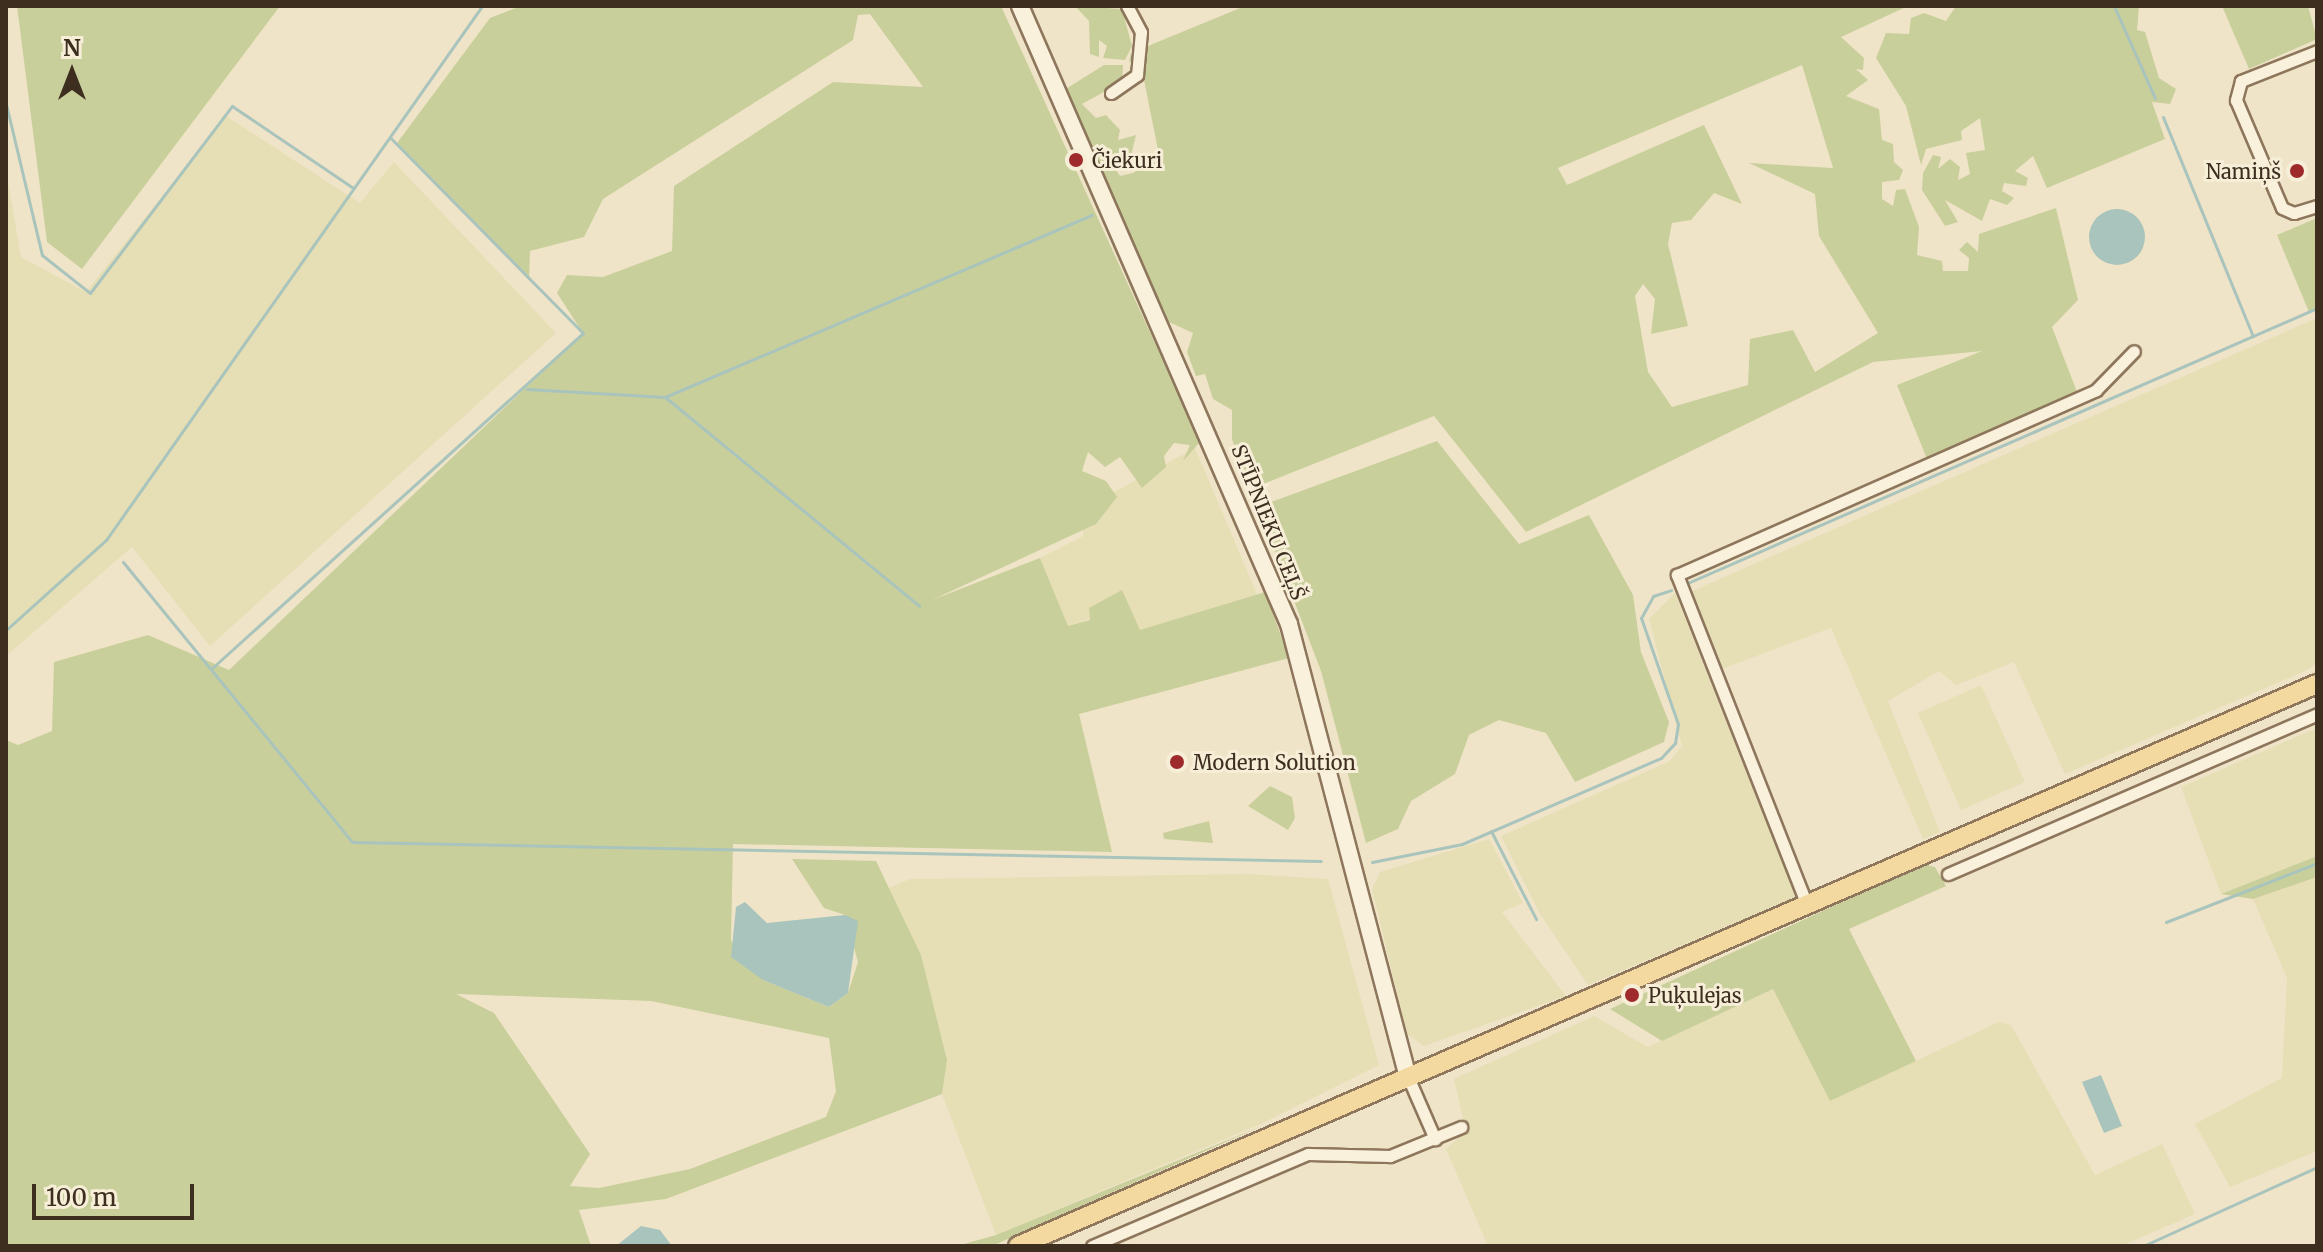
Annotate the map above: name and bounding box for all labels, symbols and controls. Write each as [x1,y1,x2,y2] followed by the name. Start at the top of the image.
[32,32,112,112] north arrow
[63,34,81,62] text: N
[1092,148,1162,172] place label: Čiekuri
[1067,151,1085,169] marker: Čiekuri
[2206,159,2281,183] place label: Namiņš
[2288,162,2306,180] marker: Namiņš
[1227,441,1311,603] street label: STĪPNIEKU CEĻŠ
[1193,750,1356,774] place label: Modern Solution
[1168,753,1186,771] marker: Modern Solution
[1648,983,1742,1007] place label: Puķulejas
[1623,986,1641,1004] marker: Puķulejas
[36,1168,198,1218] scale bar
[46,1182,116,1213] text: 100 m

